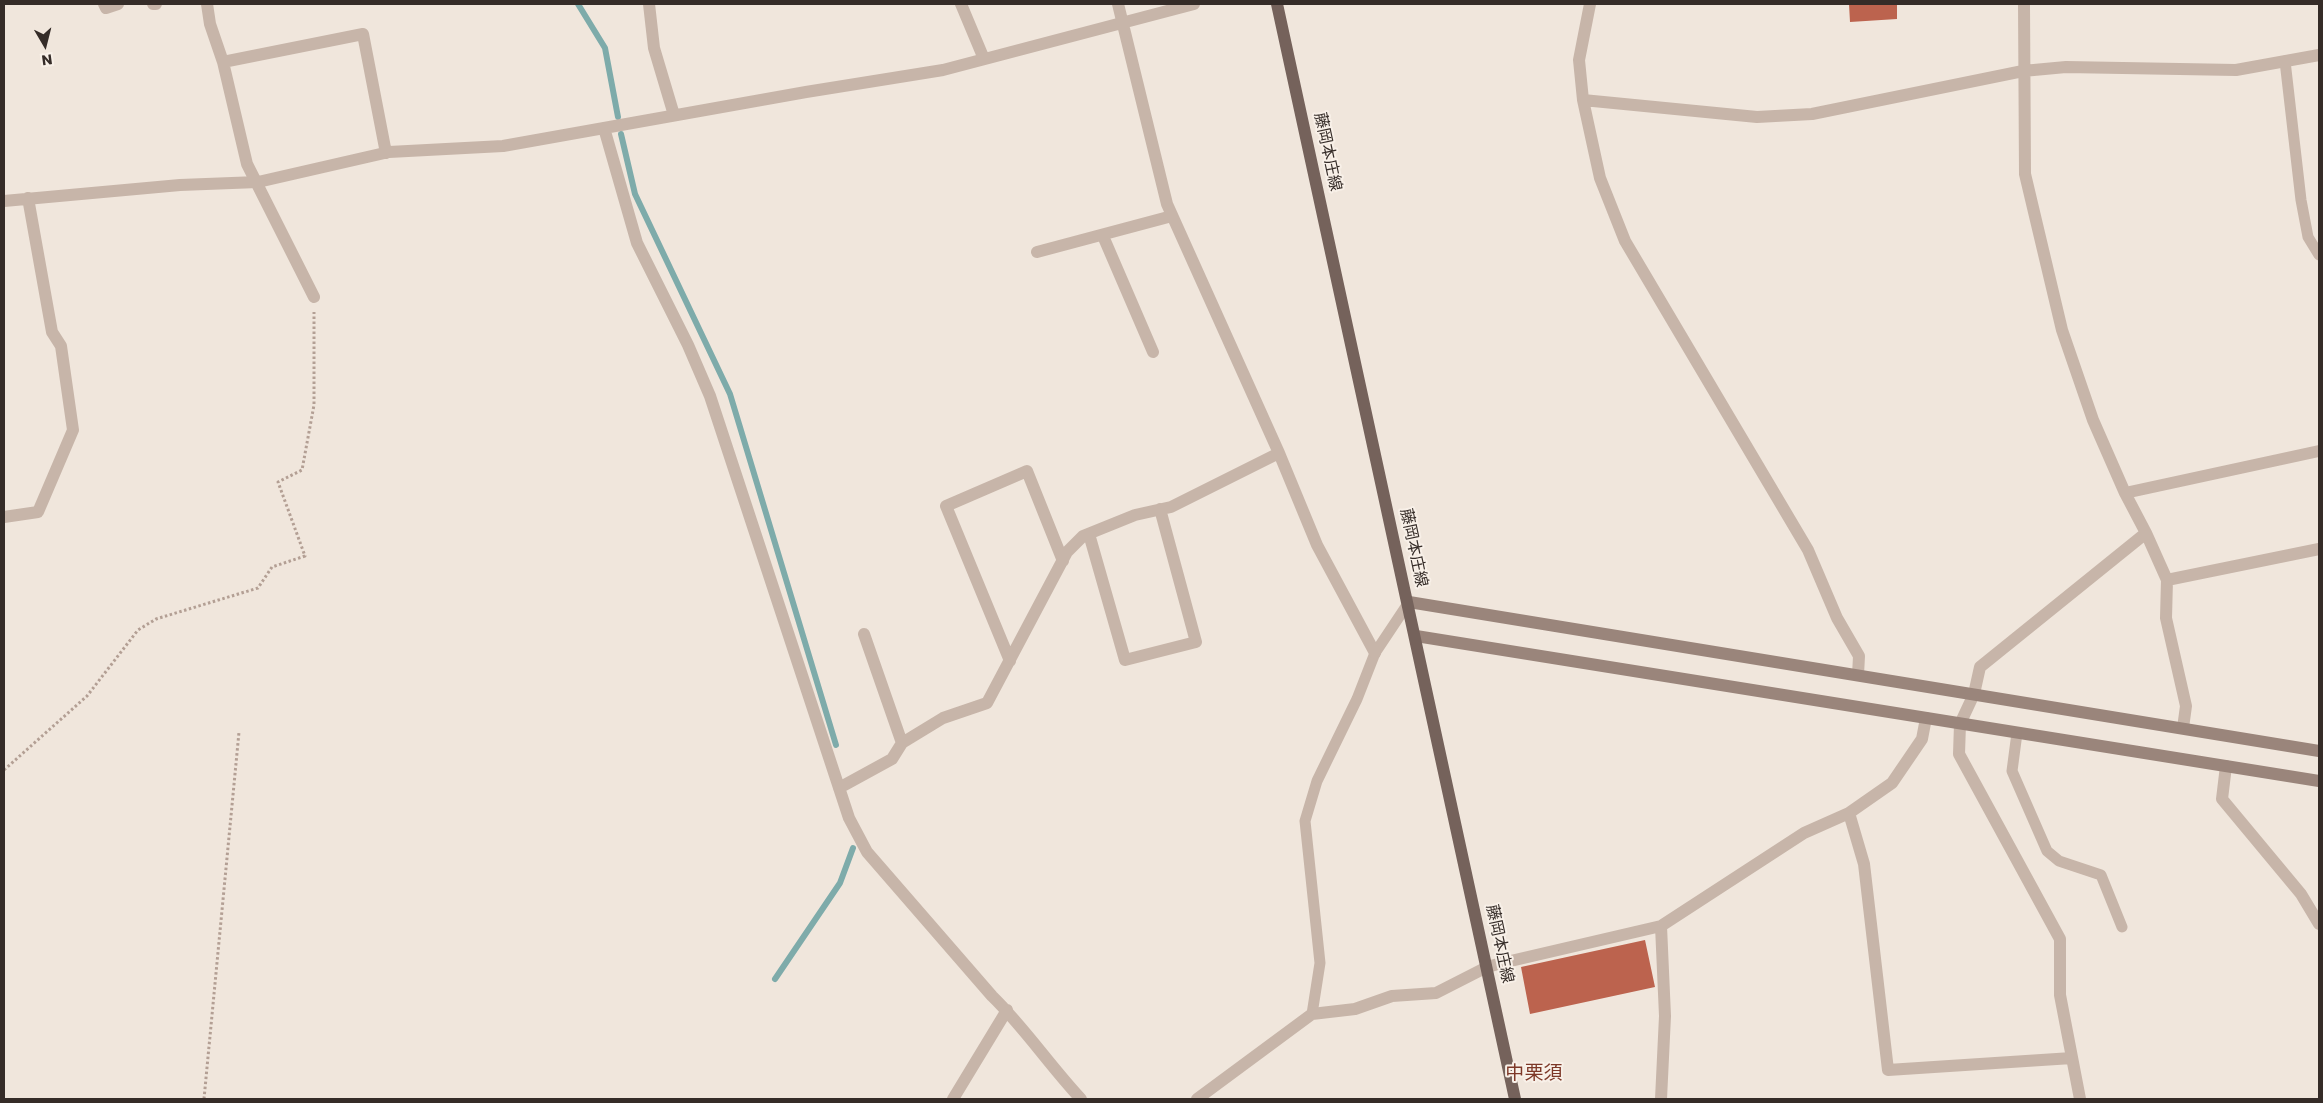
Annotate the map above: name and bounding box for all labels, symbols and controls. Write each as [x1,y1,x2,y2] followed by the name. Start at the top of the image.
[20,20,70,70] north arrow
[40,49,54,70] text: N
[1309,111,1345,193] street label: 藤岡本庄線
[1395,507,1431,589] street label: 藤岡本庄線
[1481,903,1517,985] street label: 藤岡本庄線
[1506,1063,1562,1085] district label: 中栗須

